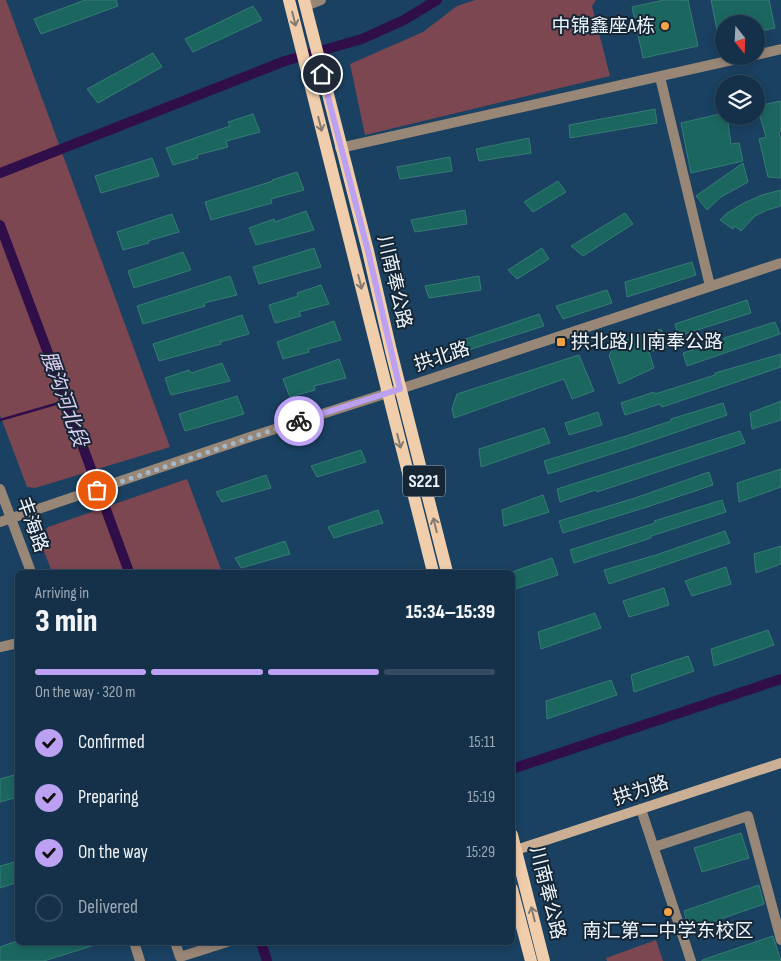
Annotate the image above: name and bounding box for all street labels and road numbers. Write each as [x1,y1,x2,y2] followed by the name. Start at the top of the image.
[372,233,416,331] street label: 川南奉公路
[411,337,473,377] street label: 拱北路
[403,466,445,496] road number: S221
[11,494,53,556] street label: 丰海路
[610,771,672,811] street label: 拱为路
[524,844,570,942] street label: 川南奉公路

